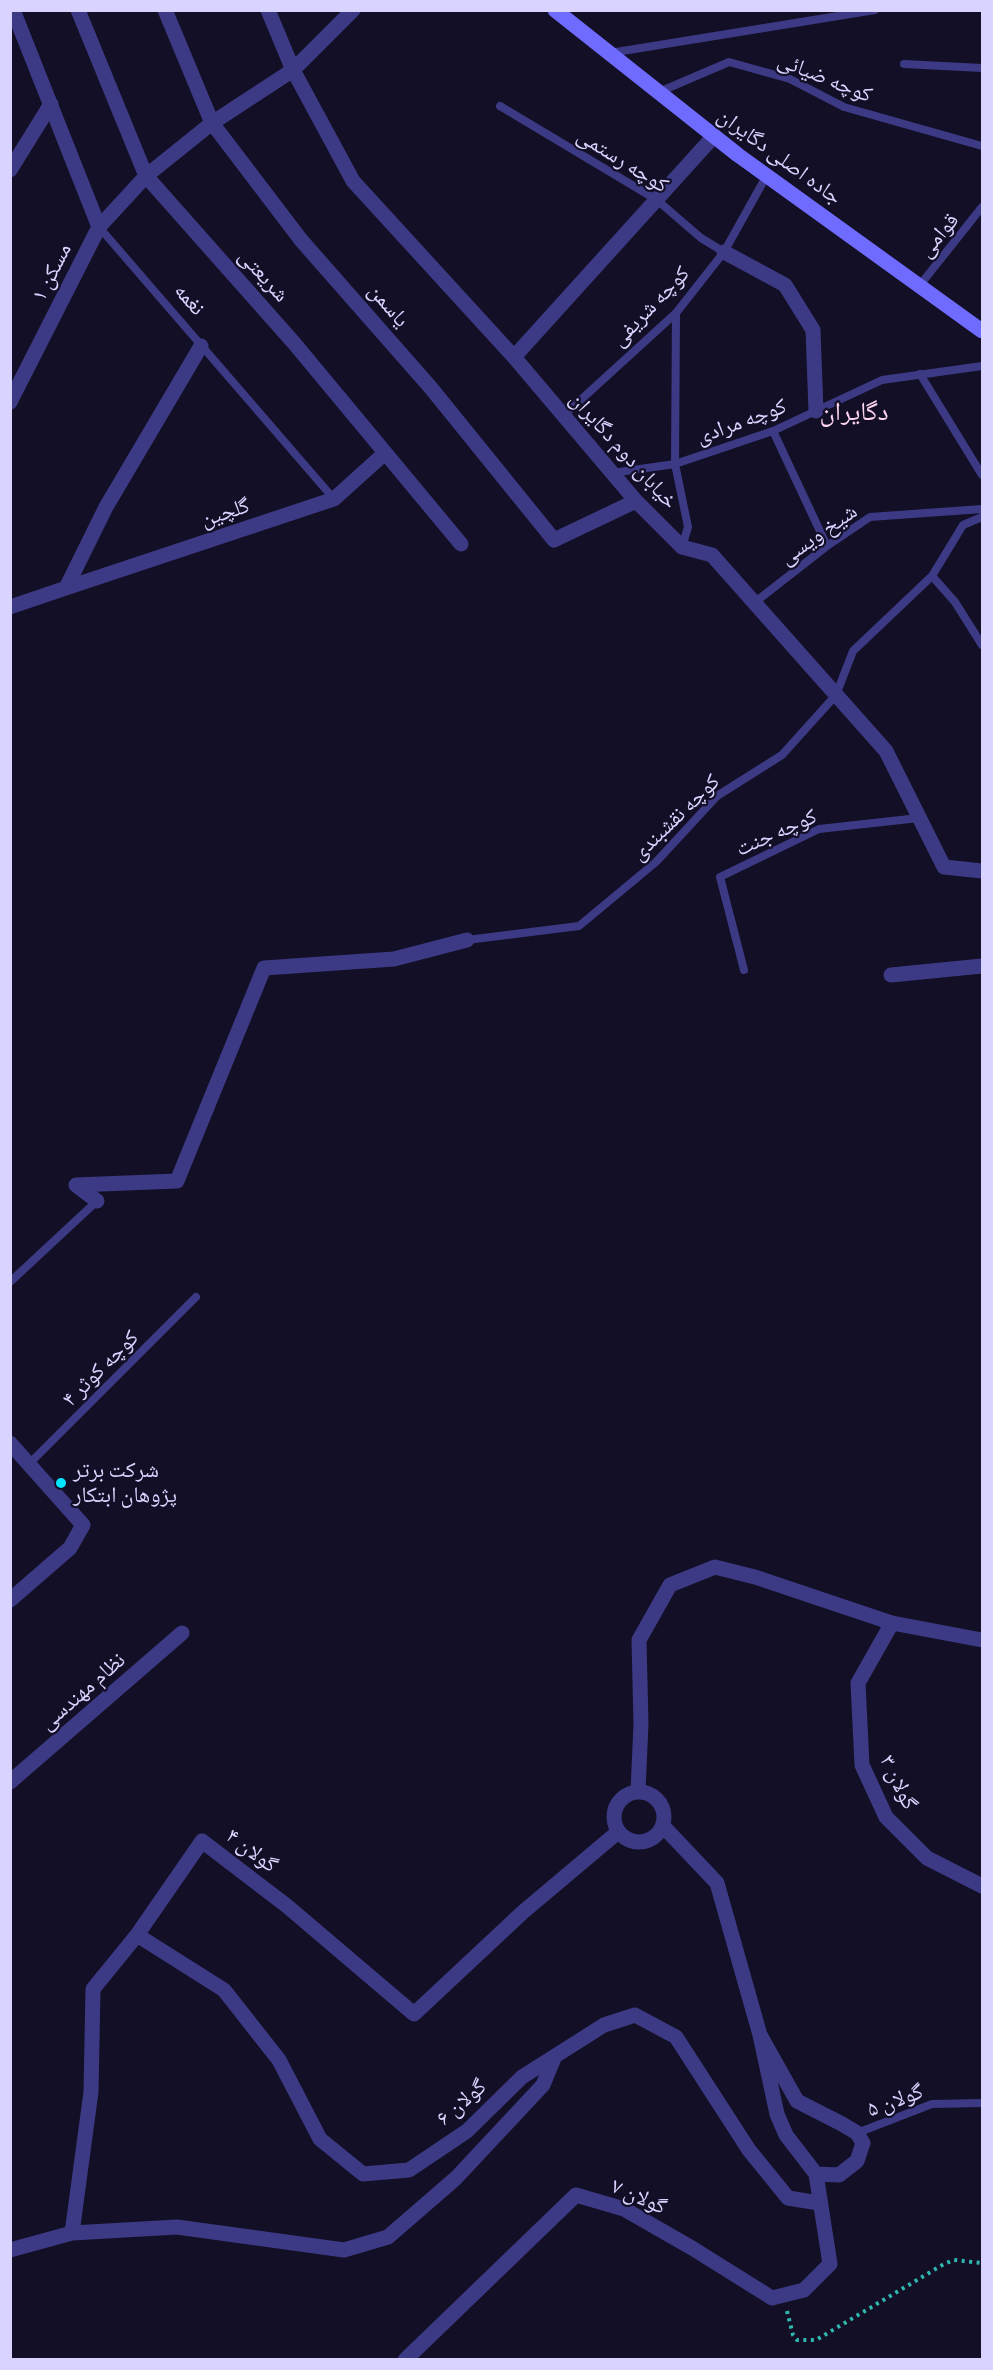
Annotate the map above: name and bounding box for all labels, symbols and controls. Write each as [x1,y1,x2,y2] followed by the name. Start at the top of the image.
[774,46,876,108] street label: کوچه ضیائی
[713,102,847,210] street label: جاده اصلی دگایران
[572,122,674,198] street label: کوچه رستمی
[912,207,964,263] street label: قوامی
[25,239,77,305] street label: مسکن ۱
[233,243,295,307] street label: شریعتی
[605,260,695,352] street label: کوچه شریفی
[169,277,211,321] street label: نغمه
[363,278,415,332] street label: یاسمن
[564,386,684,514] street label: خیابان دوم دگایران
[692,392,790,450] street label: کوچه مرادی
[820,395,888,427] district label: دگایران
[197,492,253,532] street label: گلچین
[774,498,862,570] street label: شیخ ویسی
[625,768,725,866] street label: کوچه نقشبندی
[731,802,821,862] street label: کوچه جنت
[56,1324,144,1412] street label: کوچه کوثر ۴
[73,1457,177,1508] place label: شرکت برتر پژوهان ابتکار
[54,1476,68,1490] marker: شرکت برتر پژوهان ابتکار
[34,1647,130,1735] street label: نظام مهندسی
[874,1750,924,1814] street label: گولان ۳
[221,1822,283,1878] street label: گولان ۴
[431,2073,491,2131] street label: گولان ۶
[863,2078,927,2122] street label: گولان ۵
[607,2172,671,2220] street label: گولان ۷

